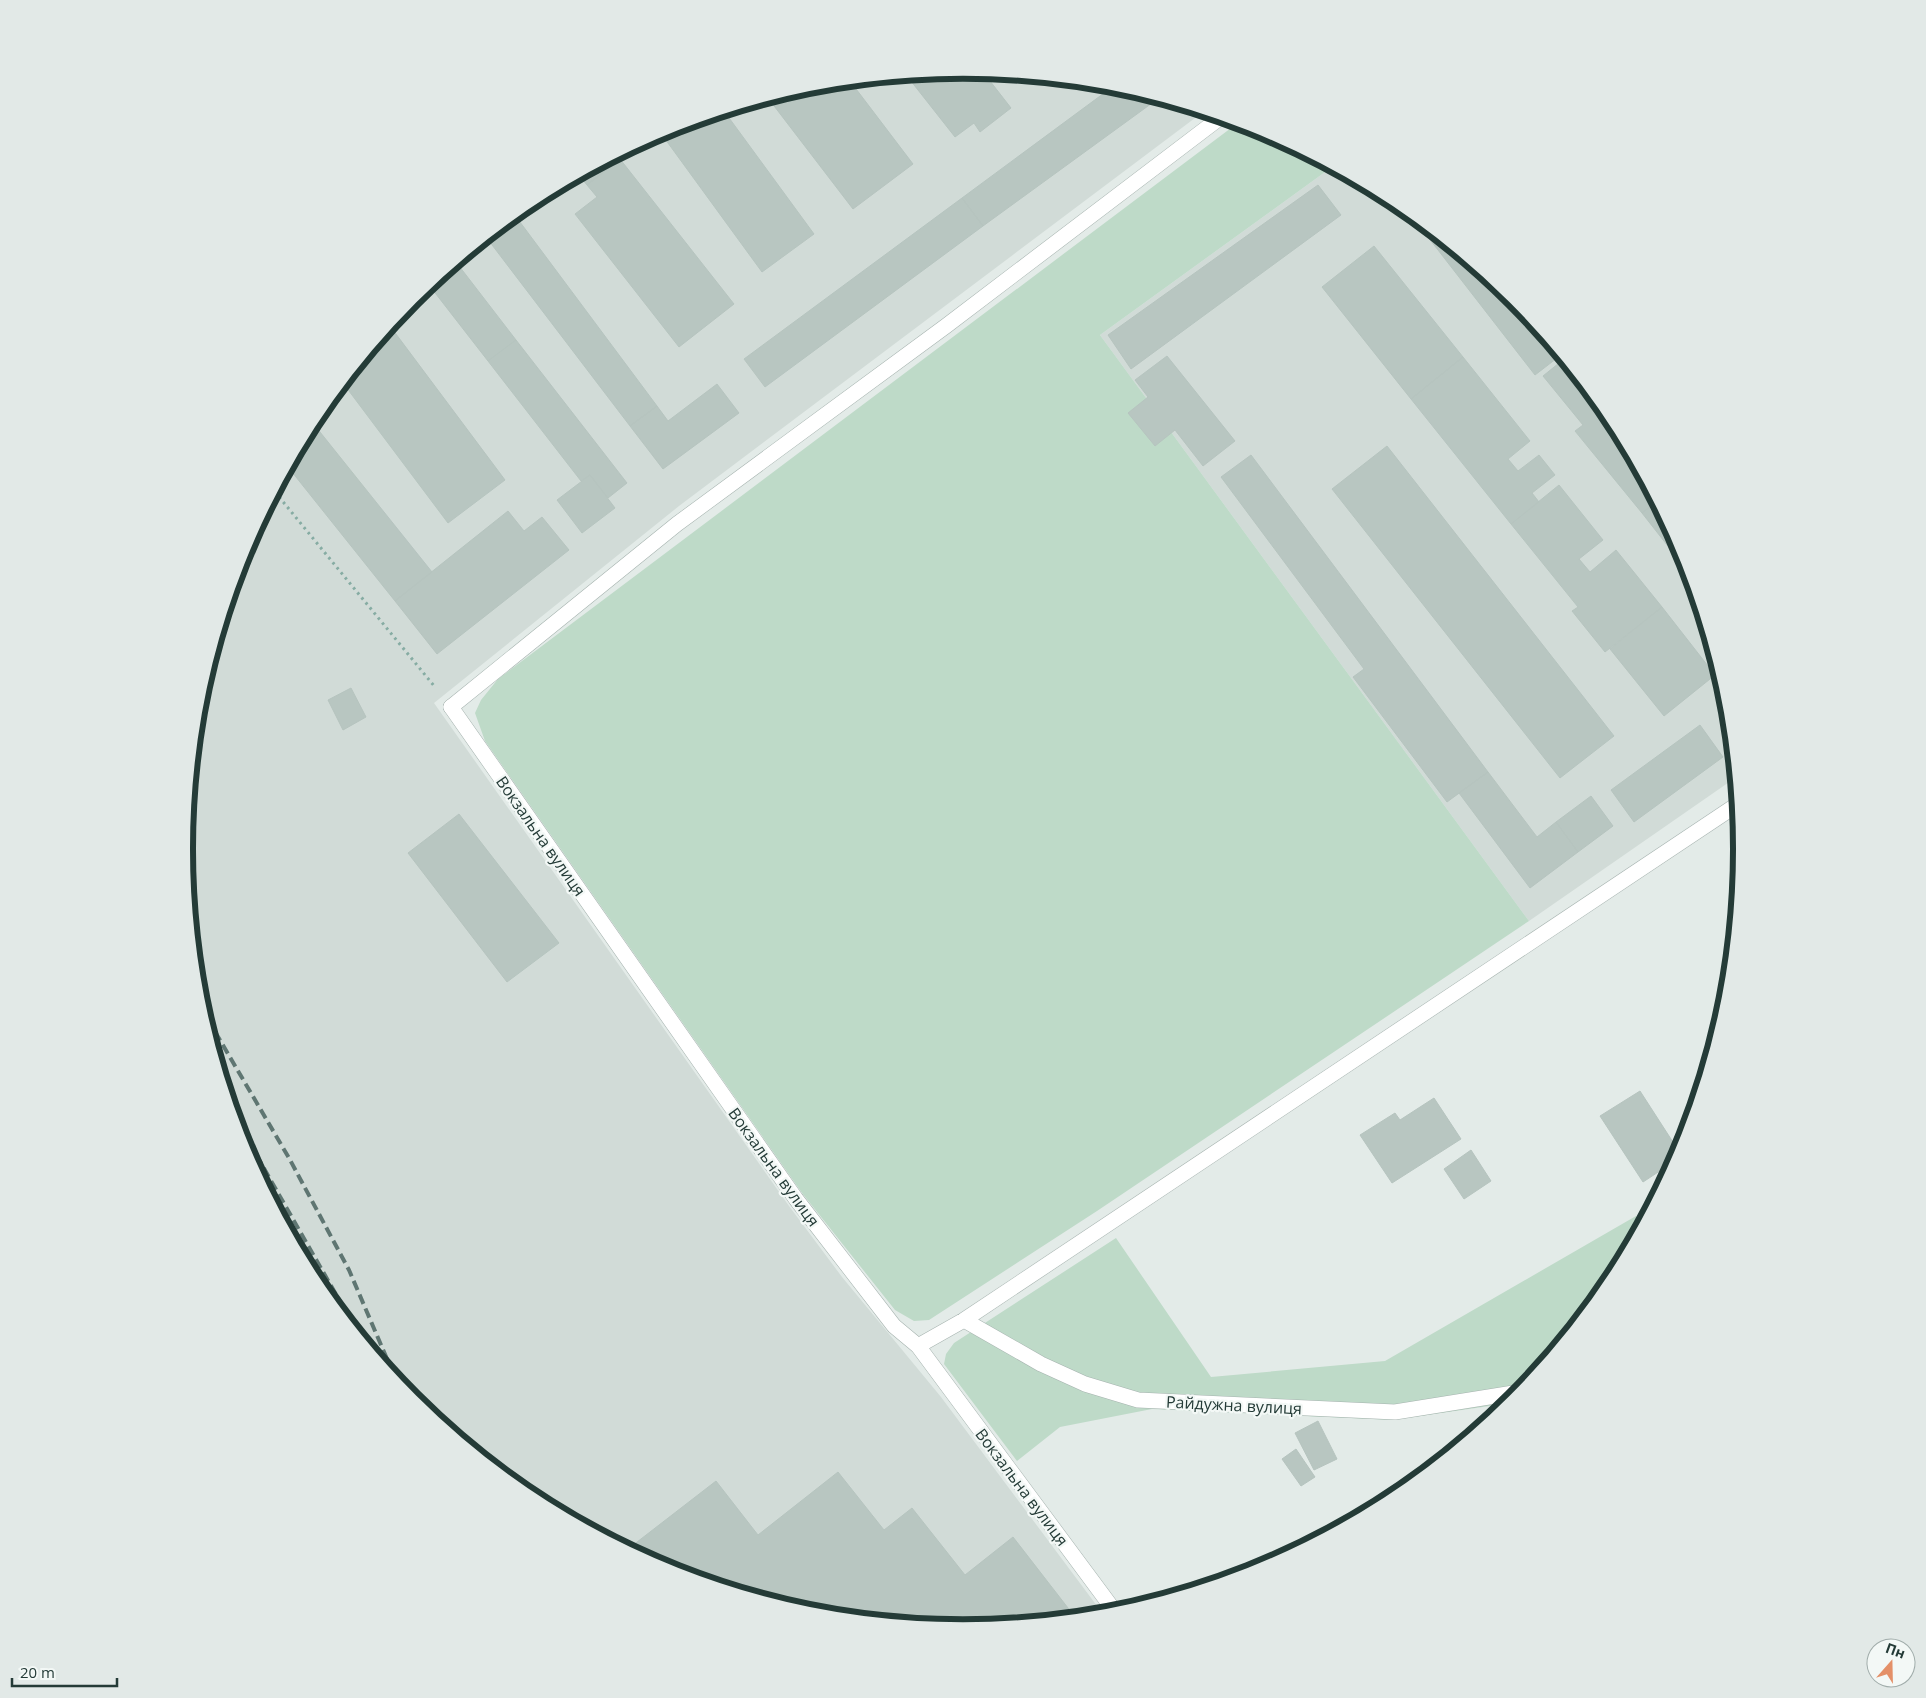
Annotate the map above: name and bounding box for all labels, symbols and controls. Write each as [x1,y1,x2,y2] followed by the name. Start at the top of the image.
[491,772,591,900] street label: Вокзальна вулиця
[723,1103,825,1231] street label: Вокзальна вулиця
[1165,1390,1303,1420] street label: Райдужна вулиця
[970,1424,1074,1550] street label: Вокзальна вулиця
[1866,1638,1916,1688] north arrow
[1883,1638,1908,1663] text: Пн
[12,1656,118,1688] scale bar
[20,1662,55,1682] text: 20 m

